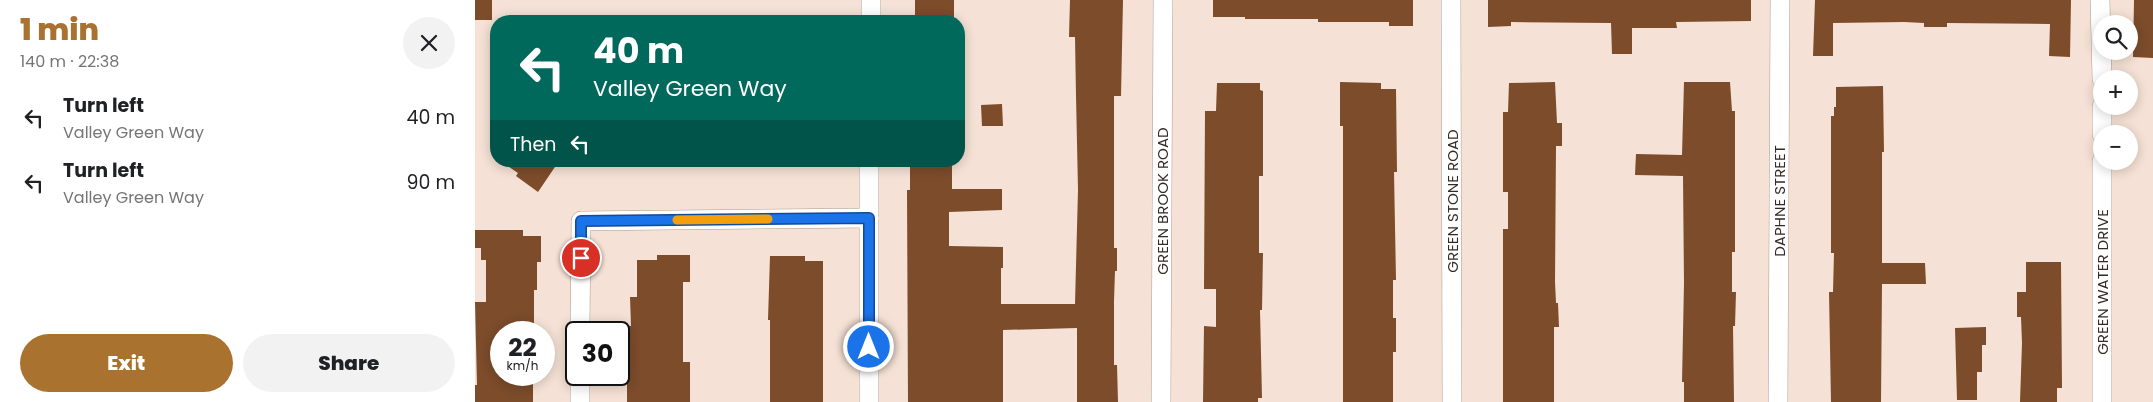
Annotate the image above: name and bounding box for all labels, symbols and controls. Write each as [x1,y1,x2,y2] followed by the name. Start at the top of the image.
[20,8,99,51] text: 1 min
[2093,15,2138,170] map controls
[2093,15,2138,60] button: search
[403,17,455,69] button: close
[593,26,684,75] text: 40 m
[510,35,575,100] icon: left
[20,50,119,73] text: 140 m · 22:38
[2093,70,2138,115] button: +
[593,73,787,104] text: Valley Green Way
[63,92,144,119] text: Turn left
[20,104,48,132] icon: left
[406,104,455,131] text: 40 m
[63,121,204,144] text: Valley Green Way
[2093,125,2138,170] button: −
[1152,127,1173,275] street label: GREEN BROOK ROAD
[1442,129,1463,273] street label: GREEN STONE ROAD
[566,130,594,158] icon: left
[510,131,556,158] text: Then
[1769,145,1790,257] street label: DAPHNE STREET
[63,157,144,184] text: Turn left
[20,169,48,197] icon: left
[406,169,455,196] text: 90 m
[63,186,204,209] text: Valley Green Way
[2092,209,2113,355] street label: GREEN WATER DRIVE
[560,237,602,279] pin
[567,244,595,272] icon: arrive
[842,320,894,372] position arrow
[565,321,630,386] speed limit sign: 30
[508,330,537,365] text: 22
[20,334,233,392] button: Exit
[243,334,455,392] button: Share
[507,357,538,374] text: km/h

